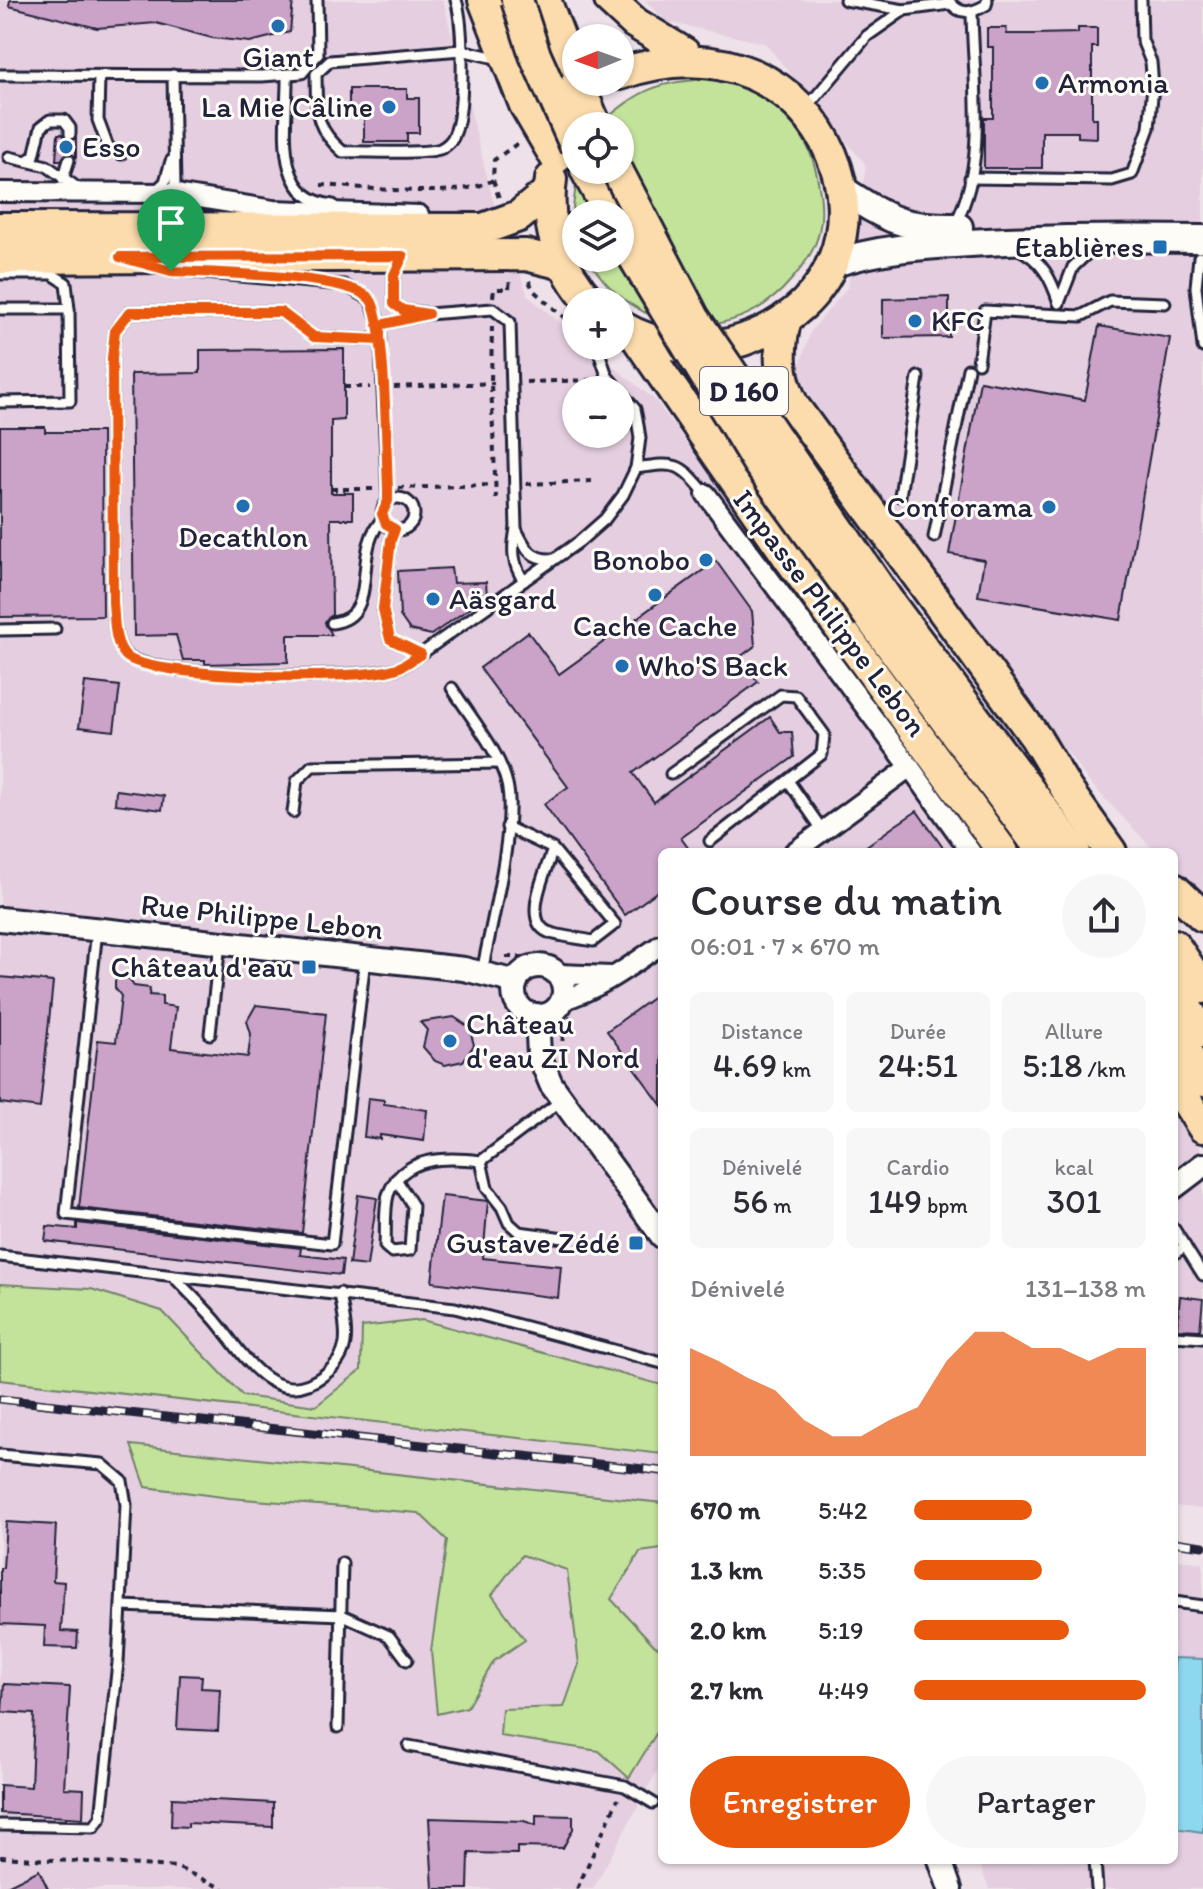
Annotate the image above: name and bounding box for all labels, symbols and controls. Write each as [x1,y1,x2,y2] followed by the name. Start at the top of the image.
[269,17,287,35] marker: Giant
[562,24,634,96] north arrow
[562,24,634,448] map controls
[242,38,314,75] place label: Giant
[1058,64,1169,101] place label: Armonia
[1033,74,1051,92] marker: Armonia
[201,88,373,125] place label: La Mie Câline
[380,98,398,116] marker: La Mie Câline
[562,112,634,184] button: locate
[82,128,141,165] place label: Esso
[57,138,75,156] marker: Esso
[137,189,205,271] pin
[562,200,634,272] button: layers
[149,201,193,245] icon: arrive
[1015,228,1144,265] place label: Etablières
[1151,238,1169,256] marker: Etablières
[562,288,634,360] button: +
[931,302,985,339] place label: KFC
[906,312,924,330] marker: KFC
[700,367,788,415] road number: D 160
[562,376,634,448] button: −
[725,482,936,744] street label: Impasse Philippe Lebon
[887,488,1033,525] place label: Conforama
[234,497,252,515] marker: Decathlon
[1040,498,1058,516] marker: Conforama
[178,518,308,555] place label: Decathlon
[592,541,690,578] place label: Bonobo
[697,551,715,569] marker: Bonobo
[449,580,557,617] place label: Aäsgard
[646,586,664,604] marker: Cache Cache
[424,590,442,608] marker: Aäsgard
[573,607,737,644] place label: Cache Cache
[638,647,788,684] place label: Who'S Back
[613,657,631,675] marker: Who'S Back
[690,873,1002,926] text: Course du matin
[1062,874,1146,958] button: share
[139,885,385,948] street label: Rue Philippe Lebon
[690,930,880,962] text: 06:01 · 7 × 670 m
[111,948,293,985] place label: Château d'eau
[300,958,318,976] marker: Château d'eau
[466,1005,639,1076] place label: Château d'eau ZI Nord
[721,1018,803,1045] text: Distance
[890,1018,946,1045] text: Durée
[1045,1018,1103,1045] text: Allure
[441,1032,459,1050] marker: Château d'eau ZI Nord
[713,1045,777,1086] text: 4.69
[878,1045,958,1086] text: 24:51
[1022,1045,1083,1086] text: 5:18
[777,1056,811,1083] text: km
[1083,1056,1126,1083] text: /km
[722,1154,802,1181] text: Dénivelé
[887,1154,949,1181] text: Cardio
[1054,1154,1094,1181] text: kcal
[732,1181,768,1222] text: 56
[868,1181,922,1222] text: 149
[1046,1181,1102,1222] text: 301
[768,1192,792,1219] text: m
[922,1192,968,1219] text: bpm
[446,1224,620,1261] place label: Gustave Zédé
[627,1234,645,1252] marker: Gustave Zédé
[690,1272,785,1304] text: Dénivelé
[1025,1272,1146,1304] text: 131–138 m
[690,1494,760,1526] text: 670 m
[818,1494,867,1526] text: 5:42
[690,1554,763,1586] text: 1.3 km
[818,1554,866,1586] text: 5:35
[690,1614,766,1646] text: 2.0 km
[818,1614,864,1646] text: 5:19
[690,1674,763,1706] text: 2.7 km
[818,1674,869,1706] text: 4:49
[690,1756,910,1848] button: Enregistrer
[926,1756,1146,1848] button: Partager

